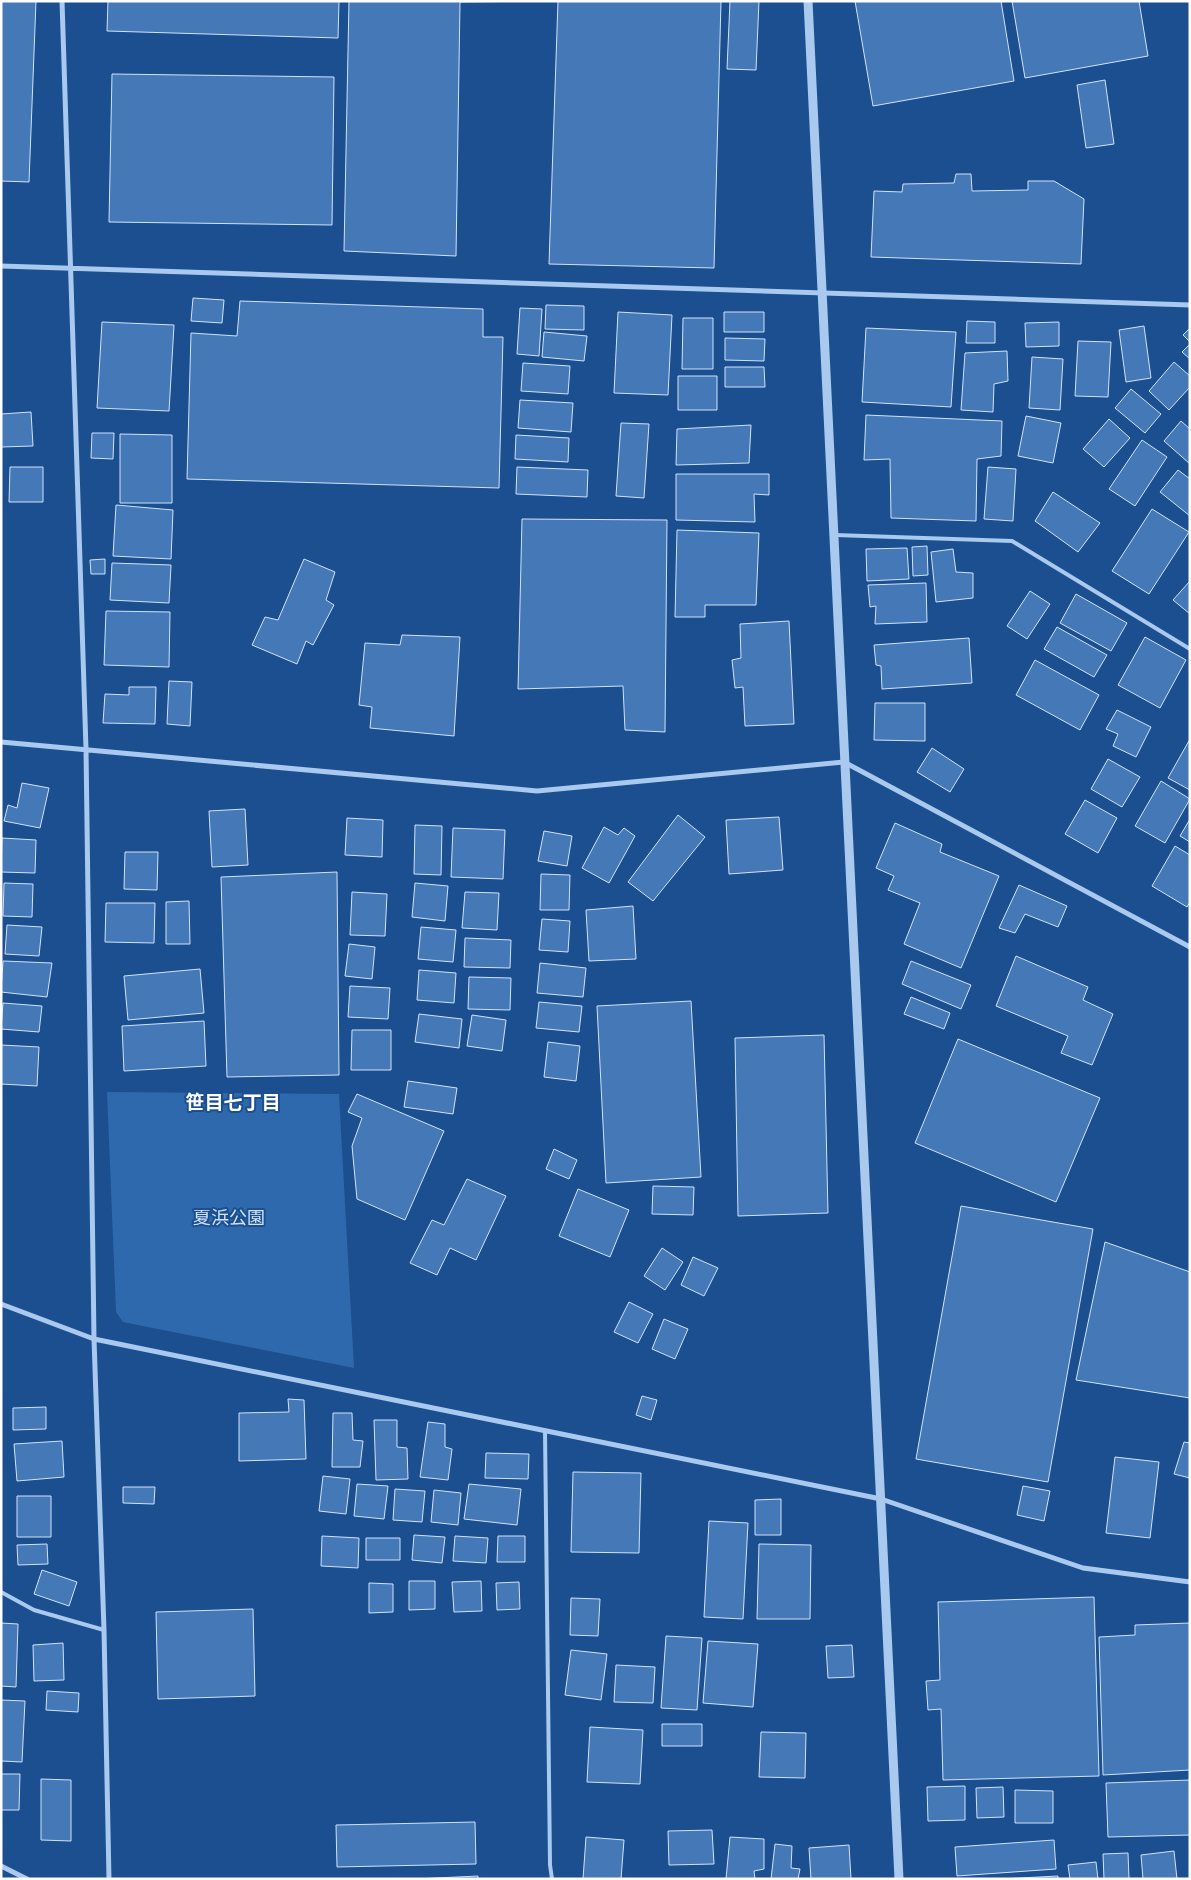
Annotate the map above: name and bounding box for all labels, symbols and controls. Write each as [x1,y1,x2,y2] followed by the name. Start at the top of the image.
[185,1089,281,1116] district label: 笹目七丁目
[193,1205,265,1230] park label: 夏浜公園

